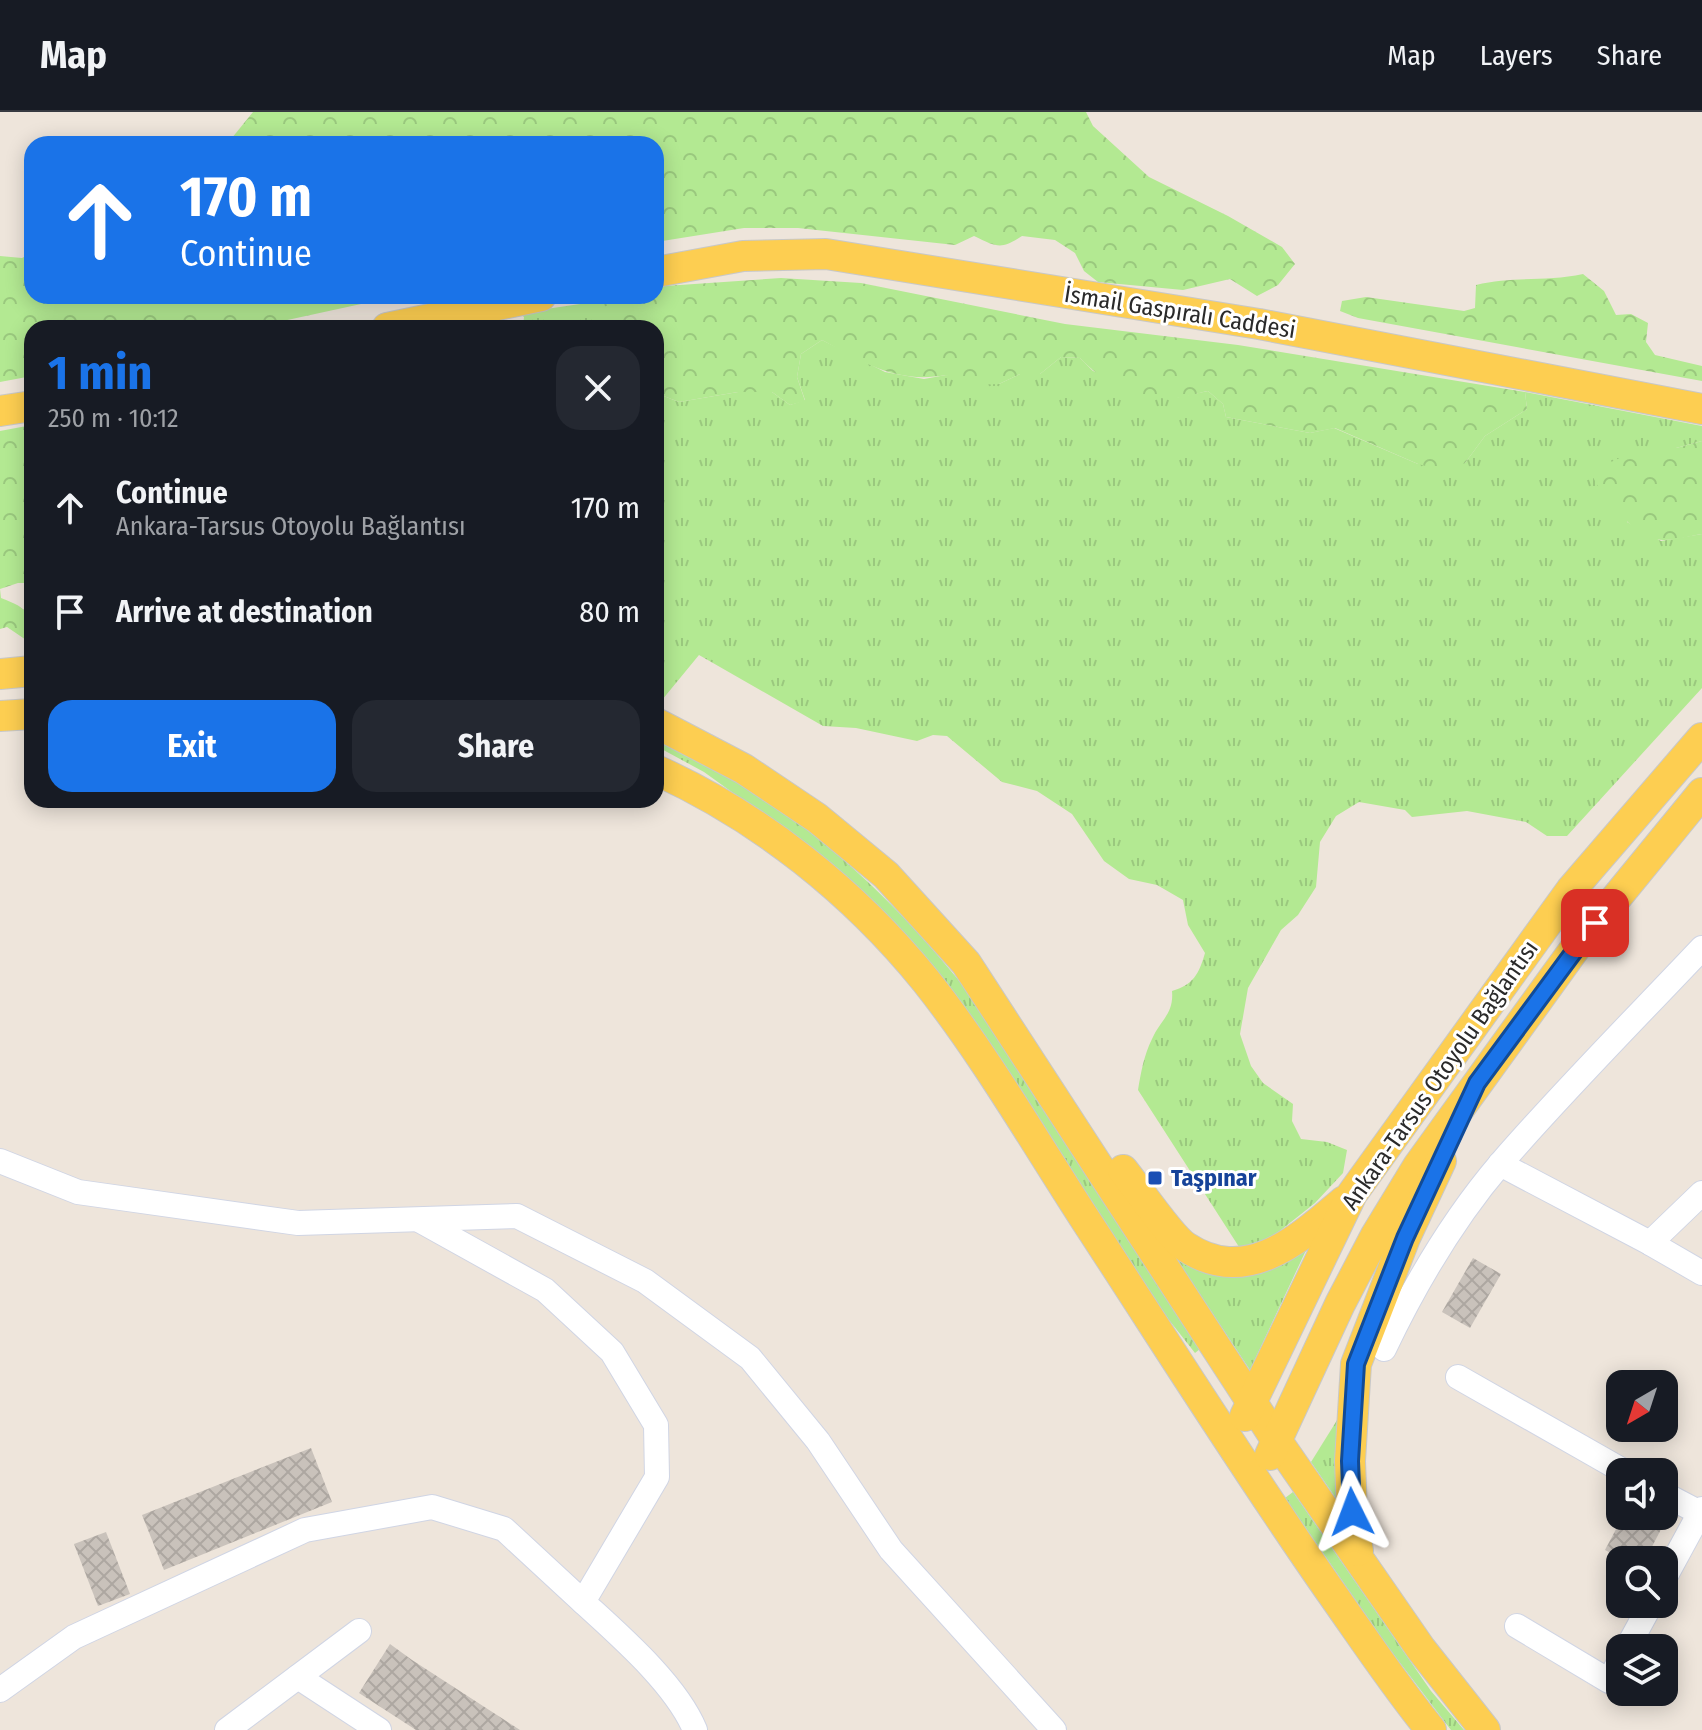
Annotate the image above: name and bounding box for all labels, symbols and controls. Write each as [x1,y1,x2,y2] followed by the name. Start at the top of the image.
[40,32,107,78] text: Map
[1387,39,1436,72] text: Map
[1480,39,1553,72] text: Layers
[1597,39,1662,72] text: Share
[180,164,312,231] text: 170 m
[48,168,152,272] icon: ahead
[180,232,312,276] text: Continue
[1062,280,1298,344] street label: İsmail Gaspıralı Caddesi
[48,344,153,402] text: 1 min
[556,346,640,430] button: close
[48,403,179,434] text: 250 m · 10:12
[116,475,228,511] text: Continue
[48,486,92,530] icon: ahead
[571,490,640,526] text: 170 m
[116,511,466,542] text: Ankara-Tarsus Otoyolu Bağlantısı
[48,590,92,634] icon: arrive
[116,594,373,630] text: Arrive at destination
[579,594,640,630] text: 80 m
[48,700,336,792] button: Exit
[352,700,640,792] button: Share
[1561,889,1629,957] pin
[1573,901,1617,945] icon: arrive
[1336,935,1544,1215] street label: Ankara-Tarsus Otoyolu Bağlantısı
[1171,1164,1257,1192] place label: Taşpınar
[1146,1169,1164,1187] marker: Taşpınar
[1606,1370,1678,1442] north arrow
[1606,1370,1678,1706] map controls
[1606,1458,1678,1530] button: sound
[1310,1470,1394,1554] position arrow
[1606,1546,1678,1618] button: search
[1606,1634,1678,1706] button: layers

